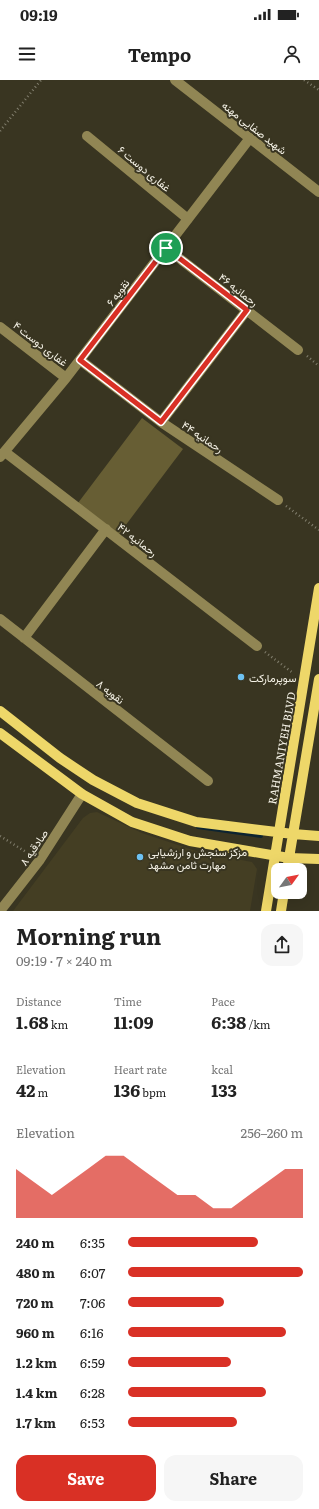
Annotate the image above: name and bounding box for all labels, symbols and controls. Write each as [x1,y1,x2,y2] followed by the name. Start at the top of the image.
[20,3,58,26] text: 09:19
[128,41,191,68] text: Tempo
[16,43,38,65] icon: menu
[281,43,303,65] icon: person
[219,96,291,158] street label: شهید صفایی مهنه
[115,141,175,195] street label: غفاری دوست ۶
[149,231,183,265] pin
[155,237,177,259] icon: arrive
[216,268,262,310] street label: رحمانیه ۴۶
[102,275,132,309] street label: نقویه ۶
[10,317,72,370] street label: غفاری دوست ۴
[179,416,227,456] street label: رحمانیه ۴۴
[115,518,161,560] street label: رحمانیه ۴۲
[249,669,297,686] place label: سوپرمارکت
[236,672,246,682] marker: سوپرمارکت
[94,675,128,707] street label: نقویه ۸
[263,690,299,806] street label: RAHMANIYEH BLVD
[15,826,51,868] street label: صادقیه ۸
[148,843,247,872] place label: مزکز سنجش و ارزشیابی مهارت ثامن مشهد
[135,852,145,862] marker: مزکز سنجش و ارزشیابی مهارت ثامن مشهد
[271,863,307,899] north arrow
[271,863,307,899] map controls
[16,919,161,952] text: Morning run
[261,924,303,966] button: share
[16,951,112,970] text: 09:19 · 7 × 240 m
[16,993,61,1009] text: Distance
[114,993,142,1009] text: Time
[211,993,235,1009] text: Pace
[16,1009,49,1034] text: 1.68
[114,1009,154,1034] text: 11:09
[211,1009,246,1034] text: 6:38
[49,1016,68,1032] text: km
[246,1016,270,1032] text: /km
[16,1061,66,1077] text: Elevation
[114,1061,167,1077] text: Heart rate
[211,1061,233,1077] text: kcal
[16,1077,35,1102] text: 42
[114,1077,140,1102] text: 136
[211,1077,237,1102] text: 133
[35,1084,48,1100] text: m
[140,1084,166,1100] text: bpm
[16,1123,75,1142] text: Elevation
[241,1123,303,1142] text: 256–260 m
[16,1233,54,1252] text: 240 m
[80,1233,105,1252] text: 6:35
[16,1263,55,1282] text: 480 m
[80,1263,105,1282] text: 6:07
[16,1293,54,1312] text: 720 m
[80,1293,105,1312] text: 7:06
[16,1323,55,1342] text: 960 m
[80,1323,104,1342] text: 6:16
[16,1353,57,1372] text: 1.2 km
[80,1353,105,1372] text: 6:59
[16,1383,57,1402] text: 1.4 km
[80,1383,105,1402] text: 6:28
[16,1413,56,1432] text: 1.7 km
[80,1413,105,1432] text: 6:53
[16,1455,156,1501] button: Save
[164,1455,303,1501] button: Share

